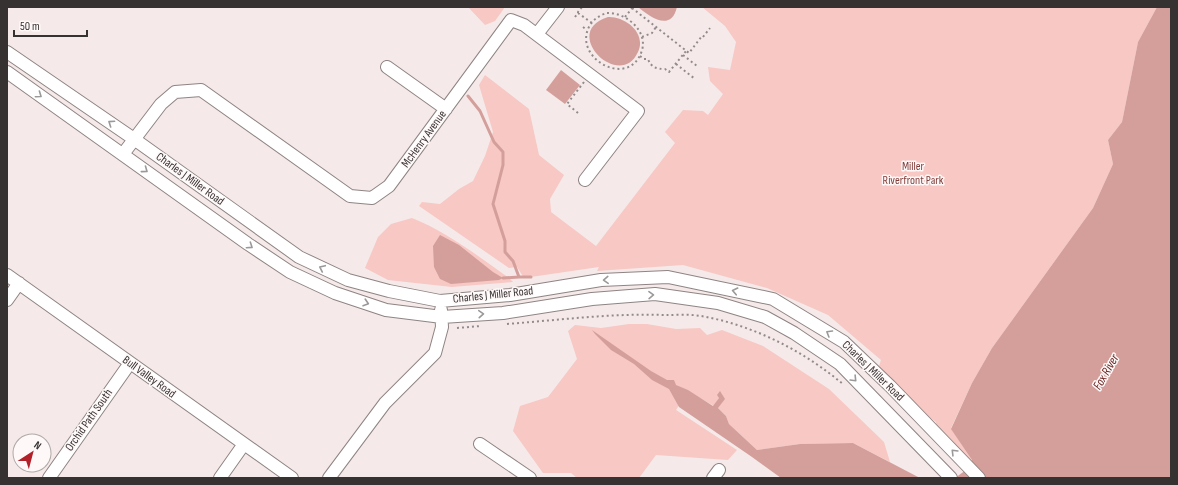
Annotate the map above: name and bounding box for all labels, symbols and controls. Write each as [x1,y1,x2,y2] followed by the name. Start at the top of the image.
[14,12,87,38] scale bar
[20,19,40,34] text: 50 m
[35,90,42,98] one-way arrow
[398,107,450,171] street label: McHenry Avenue
[109,121,116,128] one-way arrow
[153,149,227,209] street label: Charles J Miller Road
[883,159,944,188] park label: Miller Riverfront Park
[140,165,147,172] one-way arrow
[246,241,253,248] one-way arrow
[319,265,326,273] one-way arrow
[603,276,609,285] one-way arrow
[452,283,534,307] street label: Charles J Miller Road
[731,288,738,296] one-way arrow
[648,291,654,299] one-way arrow
[362,299,369,307] one-way arrow
[478,310,484,319] one-way arrow
[826,330,833,337] one-way arrow
[839,338,907,404] street label: Charles J Miller Road
[1089,350,1123,393] water label: Fox River
[119,353,179,401] street label: Bull Valley Road
[850,374,857,382] one-way arrow
[62,386,116,454] street label: Orchid Path South
[12,433,52,473] north arrow
[31,438,44,452] text: N
[951,449,958,457] one-way arrow

